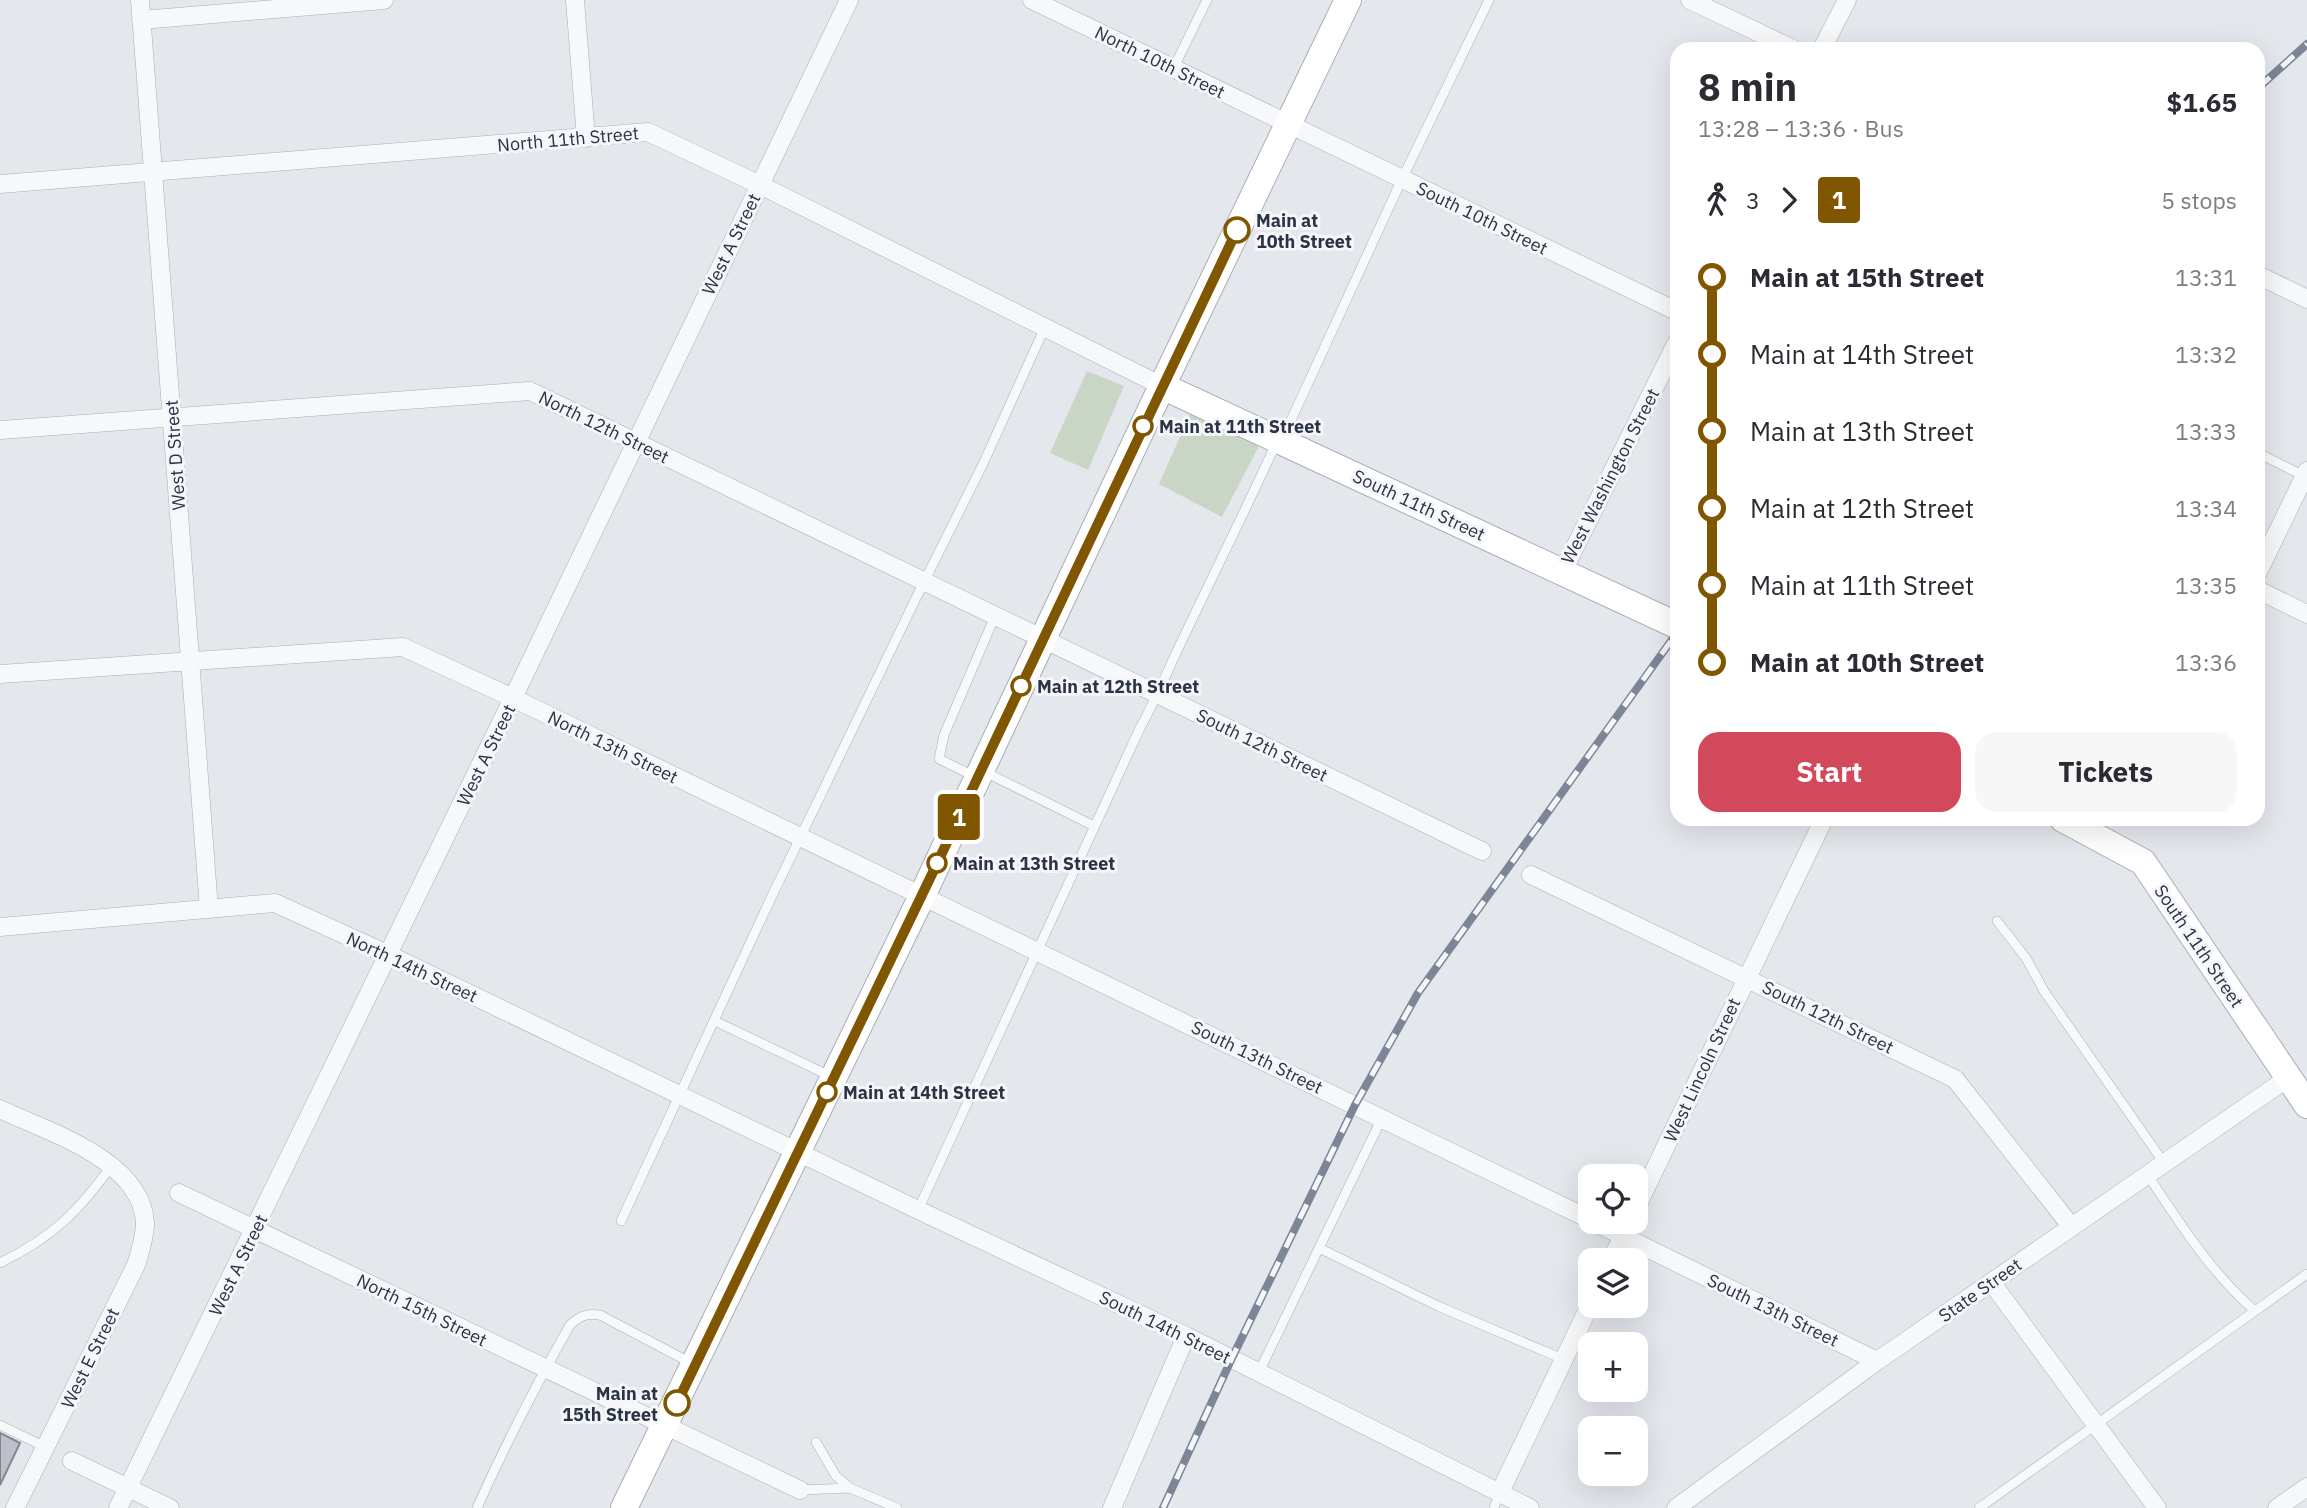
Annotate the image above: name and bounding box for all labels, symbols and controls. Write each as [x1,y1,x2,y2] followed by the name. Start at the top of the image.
[1091,21,1229,103] street label: North 10th Street
[1698,62,1797,111] text: 8 min
[2167,85,2237,119] text: $1.65
[1698,113,1904,143] text: 13:28 – 13:36 · Bus
[496,121,640,157] street label: North 11th Street
[1413,176,1551,260] street label: South 10th Street
[1698,181,1736,219] icon: walk
[1770,181,1808,219] icon: forward
[1832,184,1846,216] text: 1
[1746,185,1760,215] text: 3
[2161,185,2237,215] text: 5 stops
[697,190,765,298] street label: West A Street
[1256,209,1352,253] place label: Main at 10th Street
[1224,217,1250,243] marker: Main at 10th Street
[1750,260,1984,294] text: Main at 15th Street
[2175,262,2237,292] text: 13:31
[1750,337,1974,371] text: Main at 14th Street
[2175,339,2237,369] text: 13:32
[1556,384,1664,568] street label: West Washington Street
[535,386,673,468] street label: North 12th Street
[160,399,190,511] street label: West D Street
[1750,414,1974,448] text: Main at 13th Street
[1159,415,1321,438] place label: Main at 11th Street
[1133,416,1153,436] marker: Main at 11th Street
[2175,416,2237,446] text: 13:33
[1349,464,1489,546] street label: South 11th Street
[1750,491,1974,525] text: Main at 12th Street
[2175,493,2237,523] text: 13:34
[1750,568,1974,602] text: Main at 11th Street
[2175,570,2237,600] text: 13:35
[1750,645,1984,679] text: Main at 10th Street
[2175,647,2237,677] text: 13:36
[1037,675,1199,698] place label: Main at 12th Street
[1011,676,1031,696] marker: Main at 12th Street
[452,701,520,809] street label: West A Street
[1193,703,1331,787] street label: South 12th Street
[544,706,682,788] street label: North 13th Street
[1698,732,1961,812] button: Start
[1975,732,2237,812] button: Tickets
[936,794,982,840] line badge: 1
[952,801,966,833] text: 1
[953,852,1115,875] place label: Main at 13th Street
[927,853,947,873] marker: Main at 13th Street
[2149,880,2249,1012] street label: South 11th Street
[343,927,481,1007] street label: North 14th Street
[1759,975,1897,1059] street label: South 12th Street
[1659,994,1745,1146] street label: West Lincoln Street
[1188,1015,1326,1099] street label: South 13th Street
[843,1081,1005,1104] place label: Main at 14th Street
[817,1082,837,1102] marker: Main at 14th Street
[1578,1164,1648,1486] map controls
[1578,1164,1648,1234] button: locate
[204,1211,272,1319] street label: West A Street
[1578,1248,1648,1318] button: layers
[1934,1253,2026,1327] street label: State Street
[1704,1268,1842,1352] street label: South 13th Street
[353,1269,491,1351] street label: North 15th Street
[1096,1285,1234,1369] street label: South 14th Street
[56,1304,124,1412] street label: West E Street
[1578,1332,1648,1402] button: +
[562,1382,658,1426] place label: Main at 15th Street
[664,1390,690,1416] marker: Main at 15th Street
[1578,1416,1648,1486] button: −

